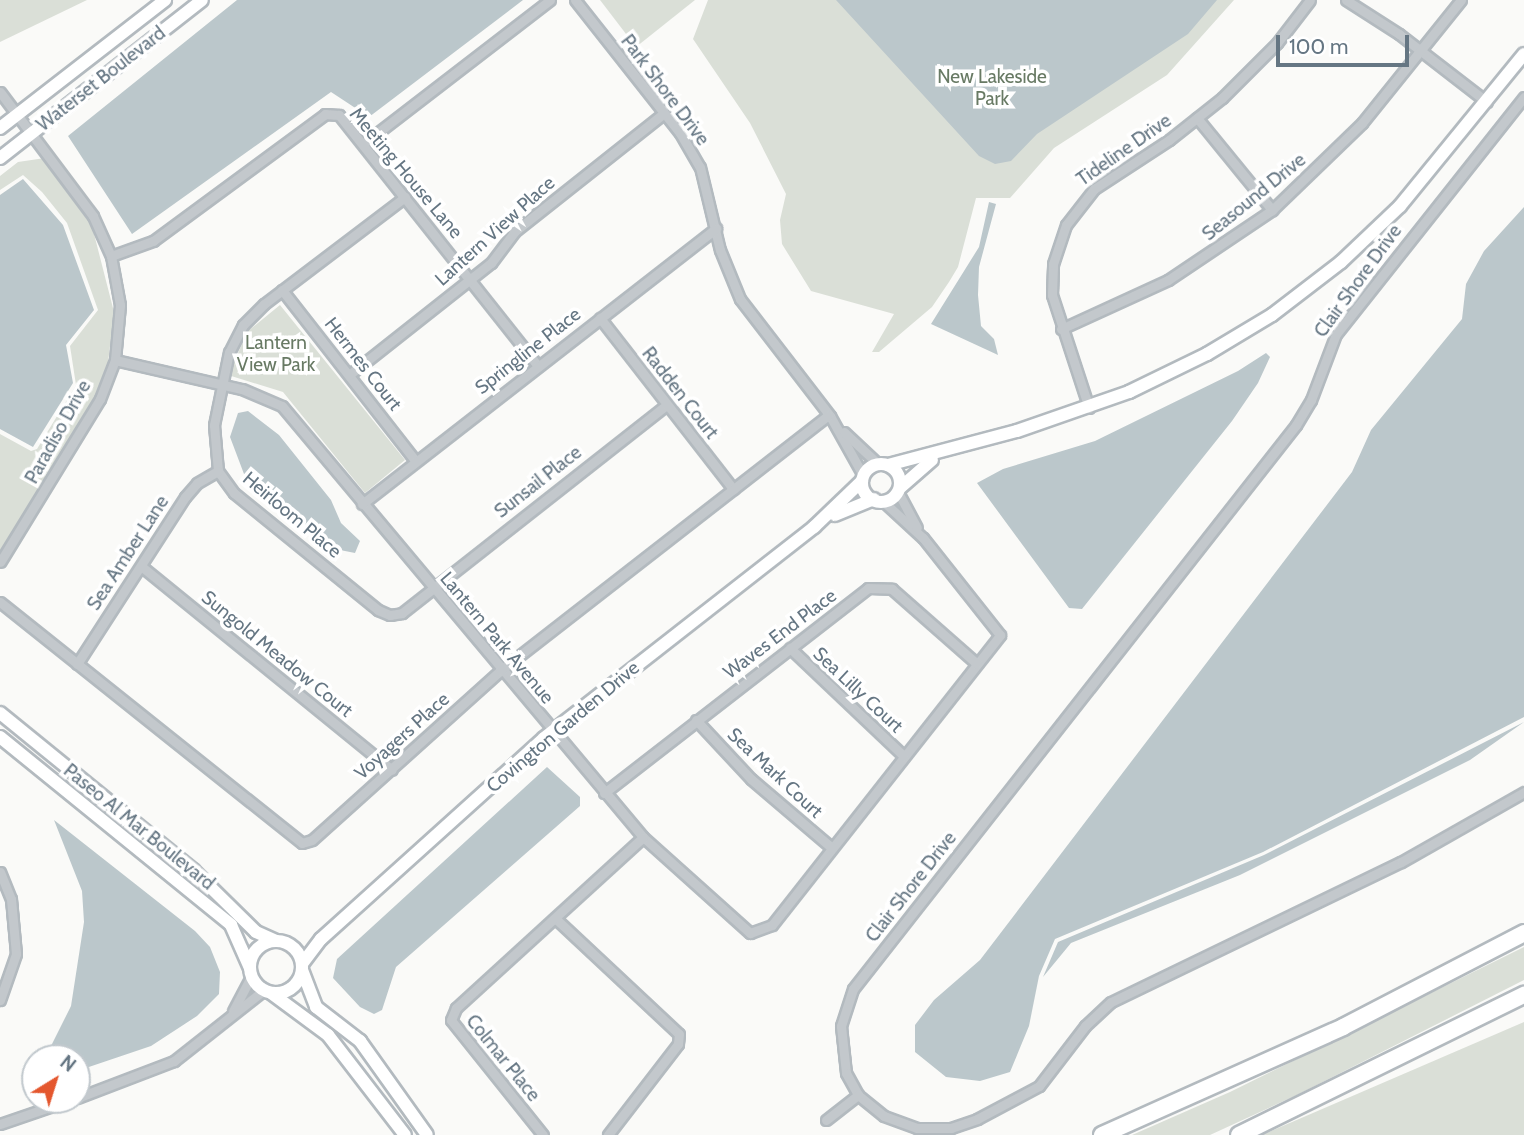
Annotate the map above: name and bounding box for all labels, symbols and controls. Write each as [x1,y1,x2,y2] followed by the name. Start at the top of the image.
[1279,21,1412,65] scale bar
[32,22,170,136] street label: Waterset Boulevard
[616,30,714,150] street label: Park Shore Drive
[1289,34,1348,59] text: 100 m
[937,66,1047,110] park label: New Lakeside Park
[345,103,467,243] street label: Meeting House Lane
[1072,109,1176,191] street label: Tideline Drive
[1198,148,1310,246] street label: Seasound Drive
[431,171,559,291] street label: Lantern View Place
[1309,220,1407,342] street label: Clair Shore Drive
[471,303,585,399] street label: Springline Place
[320,313,406,415] street label: Hermes Court
[237,332,315,376] park label: Lantern View Park
[637,342,723,444] street label: Radden Court
[20,376,96,488] street label: Paradiso Drive
[490,441,586,523] street label: Sunsail Place
[238,467,346,563] street label: Heirloom Place
[82,491,174,615] street label: Sea Amber Lane
[435,568,559,708] street label: Lantern Park Avenue
[719,584,841,684] street label: Waves End Place
[197,586,357,722] street label: Sungold Meadow Court
[808,643,908,737] street label: Sea Lilly Court
[482,656,644,798] street label: Covington Garden Drive
[350,688,454,784] street label: Voyagers Place
[723,723,827,823] street label: Sea Mark Court
[59,759,219,895] street label: Paseo Al Mar Boulevard
[861,827,961,947] street label: Clair Shore Drive
[461,1010,545,1106] street label: Colmar Place
[21,1044,91,1114] north arrow
[56,1050,80,1077] text: N

